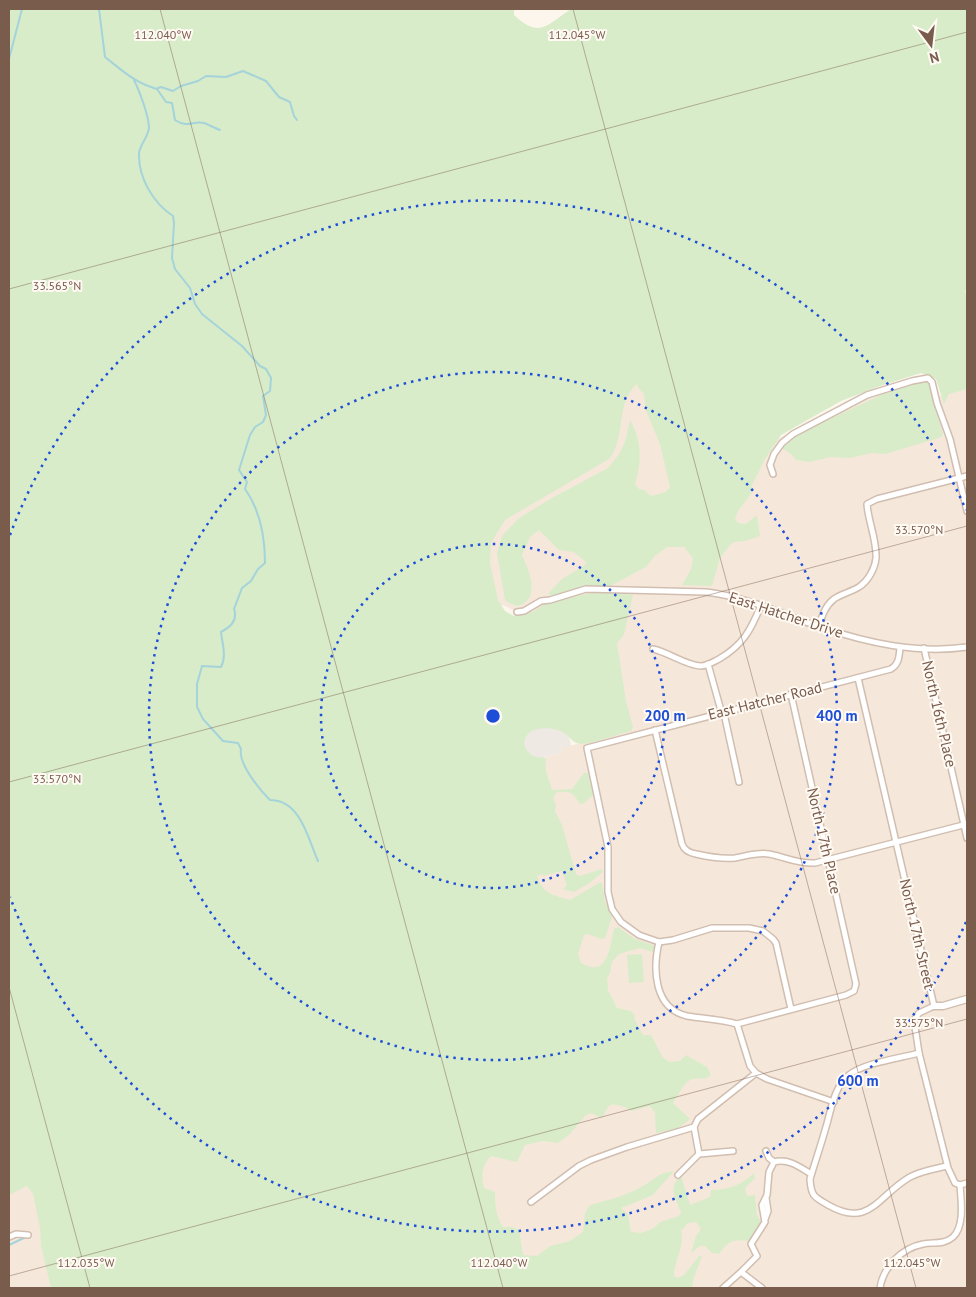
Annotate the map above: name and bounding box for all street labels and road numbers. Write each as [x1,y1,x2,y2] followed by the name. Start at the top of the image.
[727,587,846,642] street label: East Hatcher Drive
[918,659,961,769] street label: North 16th Place
[706,677,824,724] street label: East Hatcher Road
[803,786,846,896] street label: North 17th Place
[896,877,939,991] street label: North 17th Street

